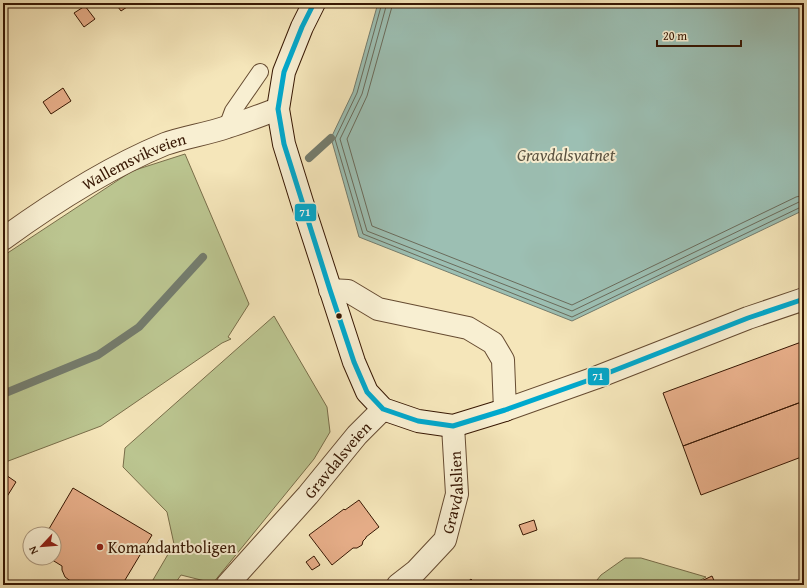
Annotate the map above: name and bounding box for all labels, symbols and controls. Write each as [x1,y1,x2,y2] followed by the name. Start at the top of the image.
[657,22,741,48] scale bar
[663,27,687,44] text: 20 m
[77,126,189,196] street label: Wallemsvikveien
[517,142,616,167] water label: Gravdalsvatnet
[294,203,317,222] line badge: 71
[299,204,311,220] text: 71
[334,311,344,321] unlabelled marker
[587,367,610,386] line badge: 71
[592,368,604,384] text: 71
[298,415,377,504] street label: Gravdalsveien
[435,450,469,536] street label: Gravdalslien
[22,526,62,566] north arrow
[108,535,236,559] place label: Komandantboligen
[95,542,105,552] marker: Komandantboligen
[24,543,42,557] text: N

